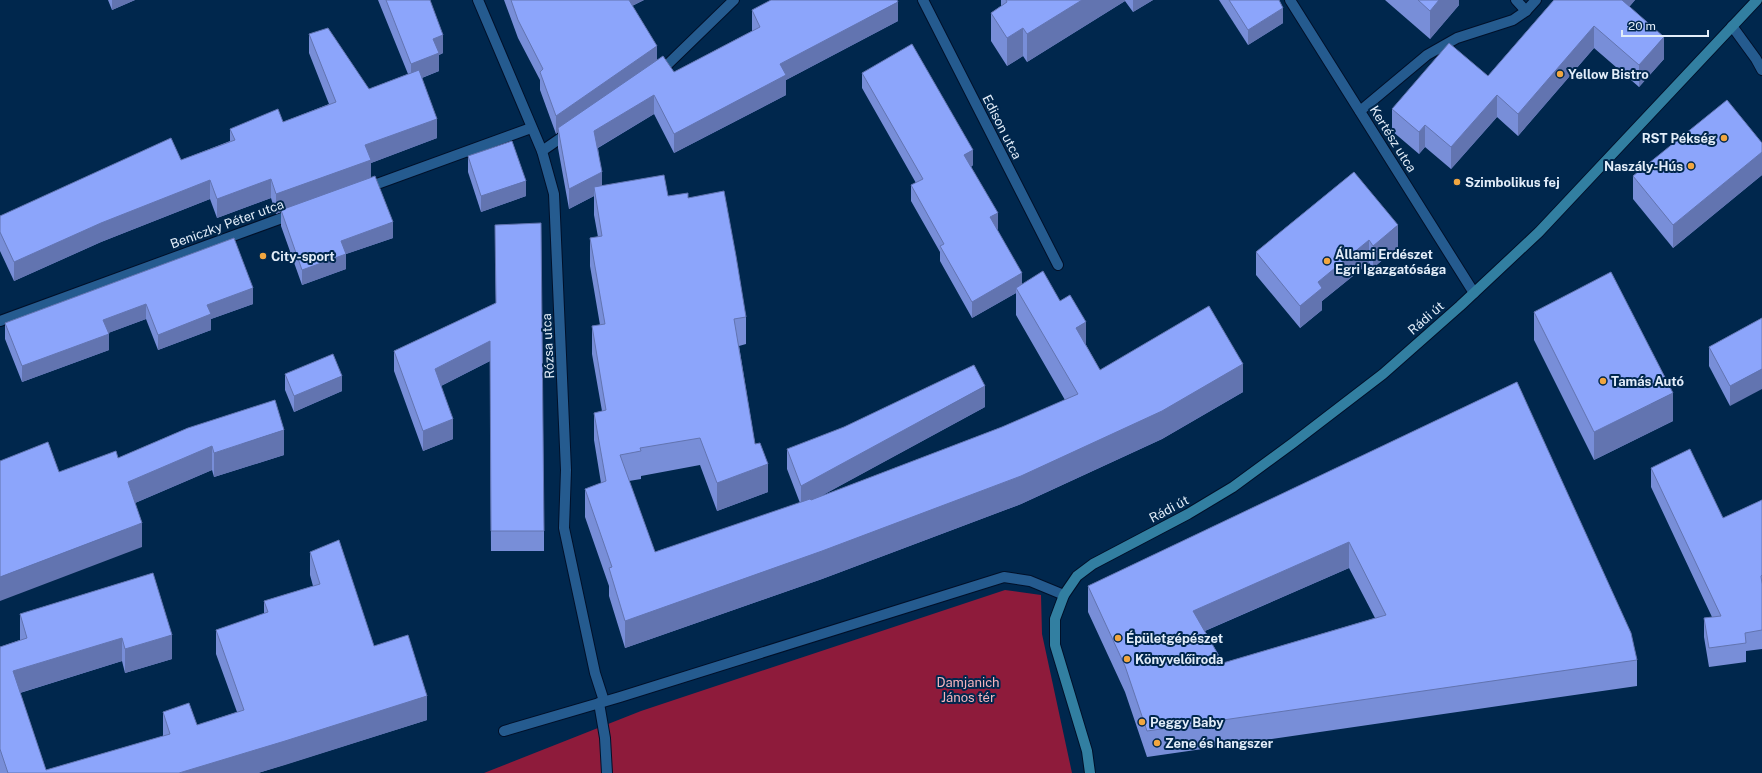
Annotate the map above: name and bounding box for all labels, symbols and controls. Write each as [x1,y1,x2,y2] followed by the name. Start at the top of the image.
[1622,12,1708,38] scale bar
[1628,19,1656,33] text: 20 m
[1568,67,1649,82] place label: Yellow Bistro
[1555,69,1565,79] marker: Yellow Bistro
[979,92,1025,162] street label: Edison utca
[1367,103,1419,175] street label: Kertész utca
[1642,131,1716,146] place label: RST Pékség
[1719,133,1729,143] marker: RST Pékség
[1604,159,1683,174] place label: Naszály-Hús
[1686,161,1696,171] marker: Naszály-Hús
[1465,175,1560,190] place label: Szimbolikus fej
[1452,177,1462,187] marker: Szimbolikus fej
[168,196,286,252] street label: Beniczky Péter utca
[1335,246,1446,277] place label: Állami Erdészet Egri Igazgatósága
[271,249,335,264] place label: City-sport
[258,251,268,261] marker: City-sport
[1322,256,1332,266] marker: Állami Erdészet Egri Igazgatósága
[1405,298,1447,338] street label: Rádi út
[539,313,557,379] street label: Rózsa utca
[1611,374,1684,389] place label: Tamás Autó
[1598,376,1608,386] marker: Tamás Autó
[1147,492,1191,526] street label: Rádi út
[1126,630,1223,646] place label: Épületgépészet
[1113,633,1123,643] marker: Épületgépészet
[1135,652,1223,667] place label: Könyvelőiroda
[1122,654,1132,664] marker: Könyvelőiroda
[936,675,1000,705] park label: Damjanich János tér
[1150,715,1224,730] place label: Peggy Baby
[1137,717,1147,727] marker: Peggy Baby
[1165,736,1274,751] place label: Zene és hangszer
[1152,738,1162,748] marker: Zene és hangszer

